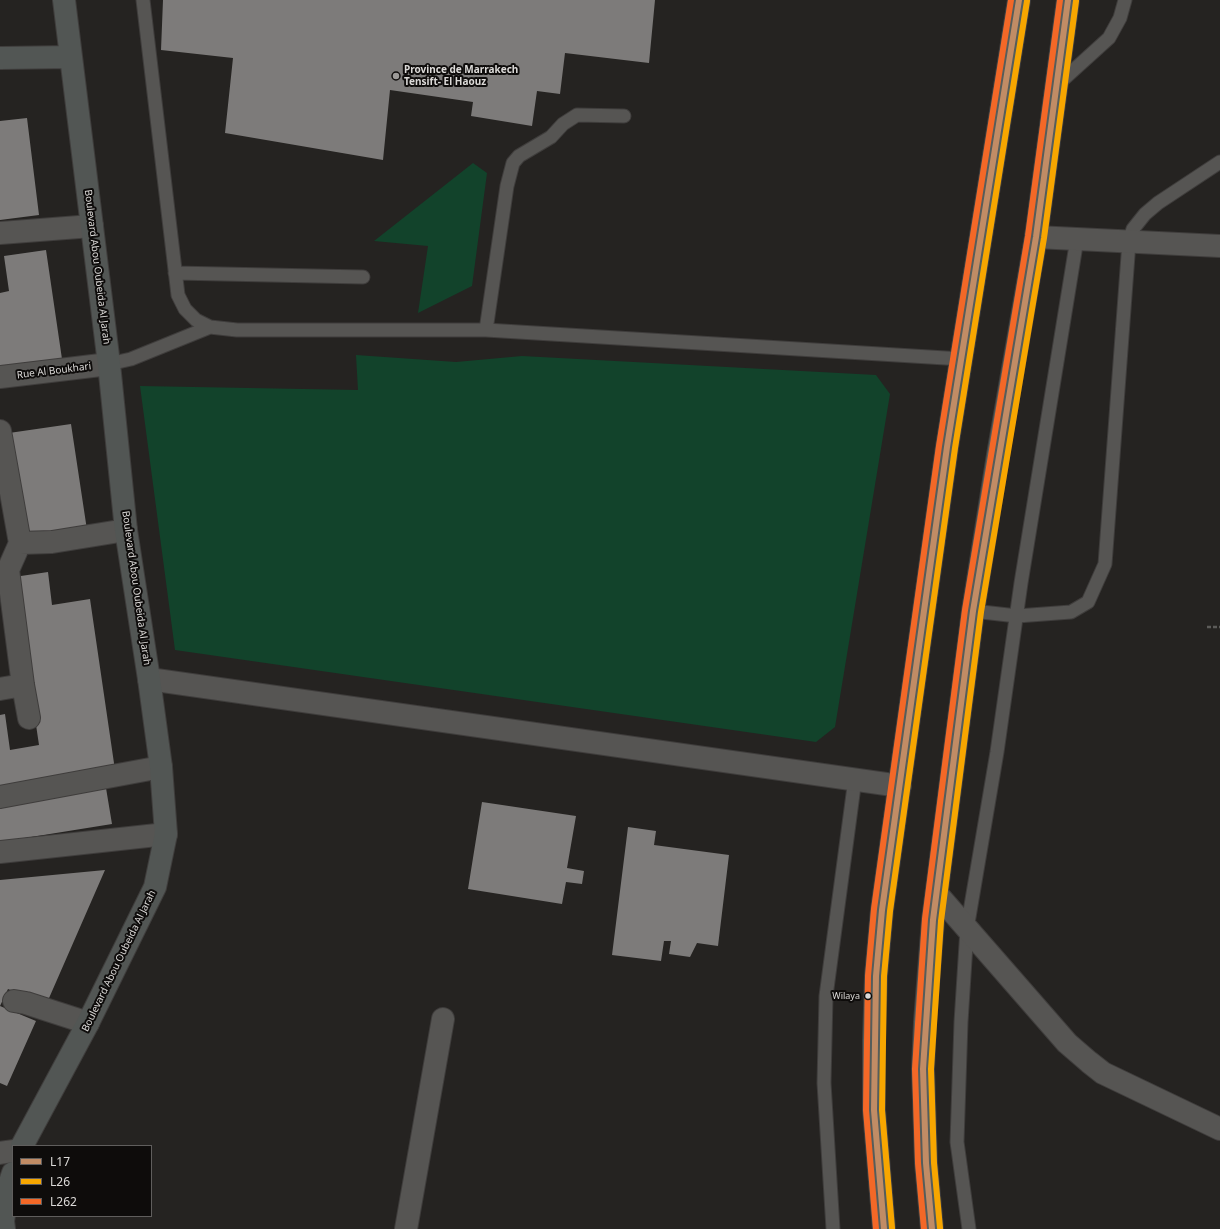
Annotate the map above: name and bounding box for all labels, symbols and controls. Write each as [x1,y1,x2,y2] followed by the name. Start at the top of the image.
[404,64,518,88] place label: Province de Marrakech Tensift- El Haouz
[391,71,401,81] marker: Province de Marrakech Tensift- El Haouz
[82,189,112,345] street label: Boulevard Abou Oubeida Al Jarah
[16,360,92,382] street label: Rue Al Boukhari
[119,510,153,666] street label: Boulevard Abou Oubeida Al Jarah
[79,888,159,1034] street label: Boulevard Abou Oubeida Al Jarah
[832,991,860,1001] place label: Wilaya
[863,991,873,1001] marker: Wilaya
[12,1145,152,1217] legend
[50,1153,70,1170] text: L17
[50,1173,70,1190] text: L26
[50,1193,77,1210] text: L262

